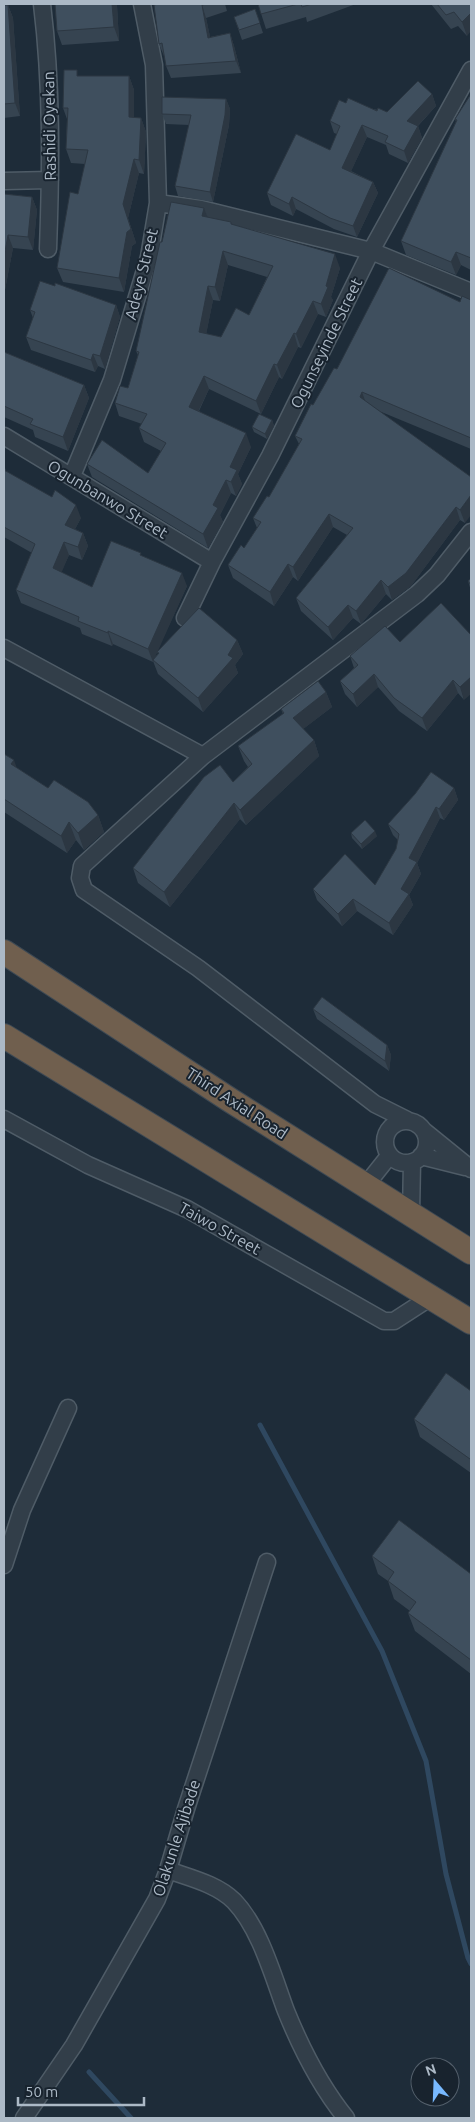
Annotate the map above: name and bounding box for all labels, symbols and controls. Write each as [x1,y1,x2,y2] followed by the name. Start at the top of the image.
[39,71,59,181] street label: Rashidi Oyekan
[121,226,161,322] street label: Adeye Street
[287,274,366,411] street label: Ogunseyinde Street
[45,456,172,542] street label: Ogunbanwo Street
[183,1064,291,1142] street label: Third Axial Road
[176,1198,265,1258] street label: Taiwo Street
[149,1777,203,1899] street label: Olakunle Ajibade
[410,2057,460,2107] north arrow
[423,2060,438,2079] text: N
[18,2074,144,2106] scale bar
[25,2083,58,2100] text: 50 m

